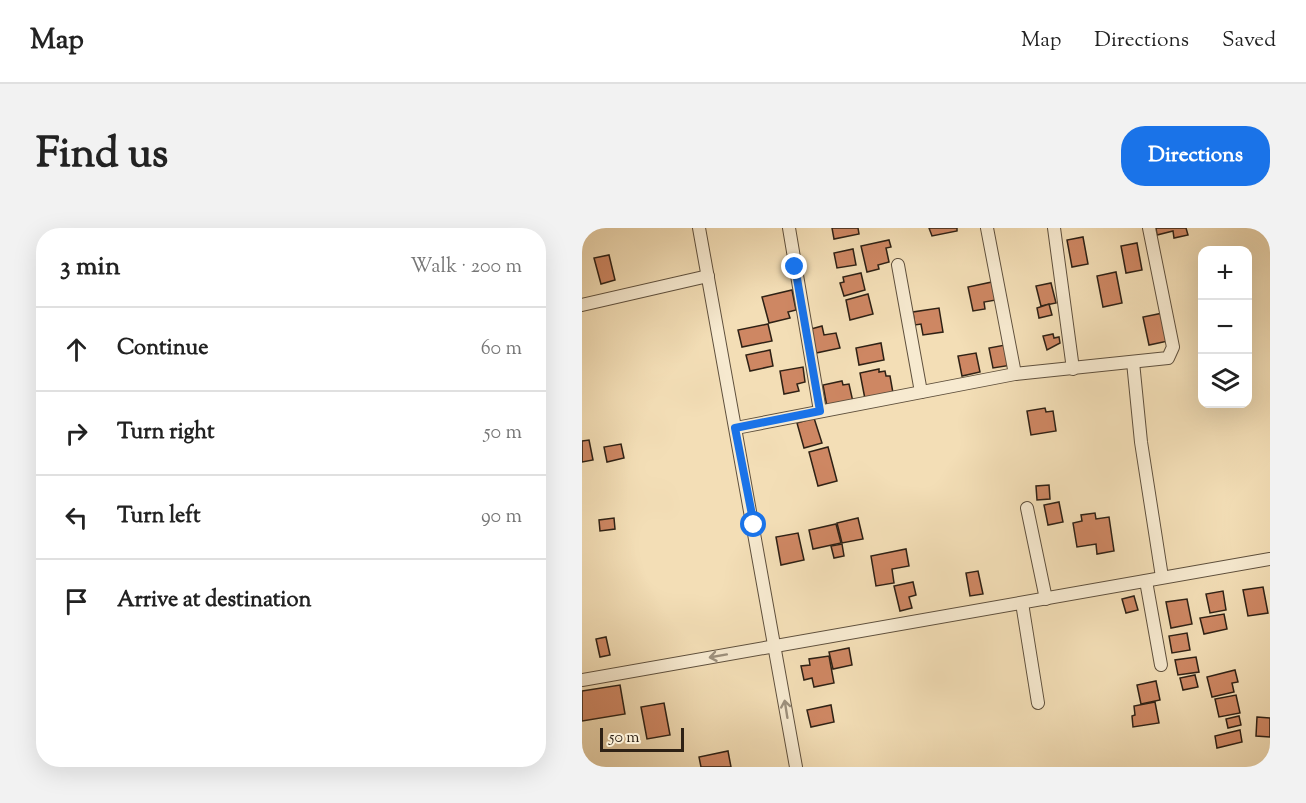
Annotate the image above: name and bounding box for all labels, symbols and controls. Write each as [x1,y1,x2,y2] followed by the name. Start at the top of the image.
[30,21,84,61] text: Map
[1021,26,1061,56] text: Map
[1094,26,1189,56] text: Directions
[1222,26,1276,56] text: Saved
[36,126,168,186] text: Find us
[1121,126,1270,186] button: Directions
[1198,246,1252,408] map controls
[1198,246,1252,300] button: +
[60,249,120,286] text: 3 min
[410,253,522,282] text: Walk · 200 m
[781,253,807,279] route end
[1198,300,1252,354] button: −
[60,333,93,366] icon: ahead
[117,333,208,365] text: Continue
[481,335,522,364] text: 60 m
[1198,354,1252,408] button: layers
[60,417,93,450] icon: right
[117,417,214,449] text: Turn right
[484,419,522,448] text: 50 m
[60,501,93,534] icon: left
[117,501,200,533] text: Turn left
[481,503,522,532] text: 90 m
[740,511,766,537] route start
[60,585,93,618] icon: arrive
[117,585,312,617] text: Arrive at destination
[709,651,729,662] one-way arrow
[781,700,792,720] one-way arrow
[600,725,684,752] scale bar
[609,727,640,750] text: 50 m

